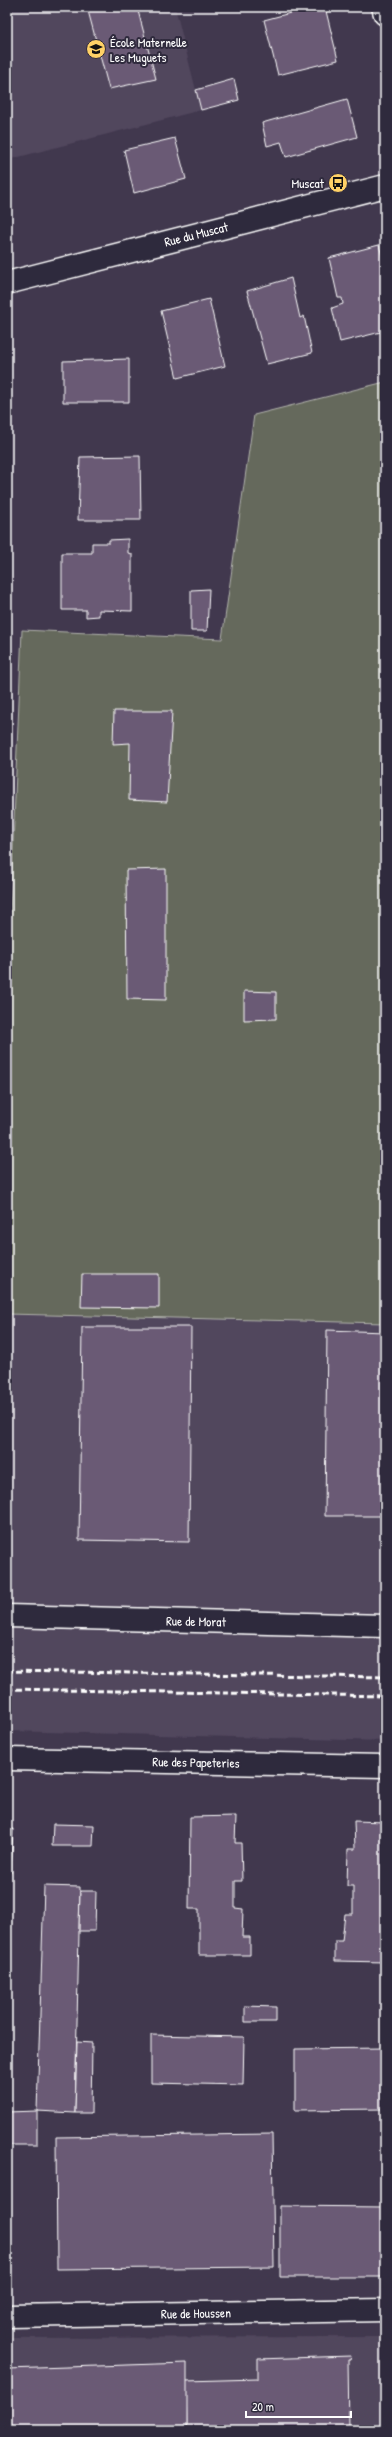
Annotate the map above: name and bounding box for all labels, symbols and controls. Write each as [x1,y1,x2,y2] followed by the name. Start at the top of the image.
[110,33,187,66] place label: École Maternelle Les Muguets
[85,38,107,60] school or university icon: École Maternelle Les Muguets
[327,172,349,194] bus stop icon: Muscat
[291,174,325,192] place label: Muscat
[162,217,230,251] street label: Rue du Muscat
[166,1611,227,1631] street label: Rue de Morat
[152,1752,240,1772] street label: Rue des Papeteries
[161,2303,231,2323] street label: Rue de Houssen
[246,2393,351,2419] scale bar
[252,2398,274,2415] text: 20 m

